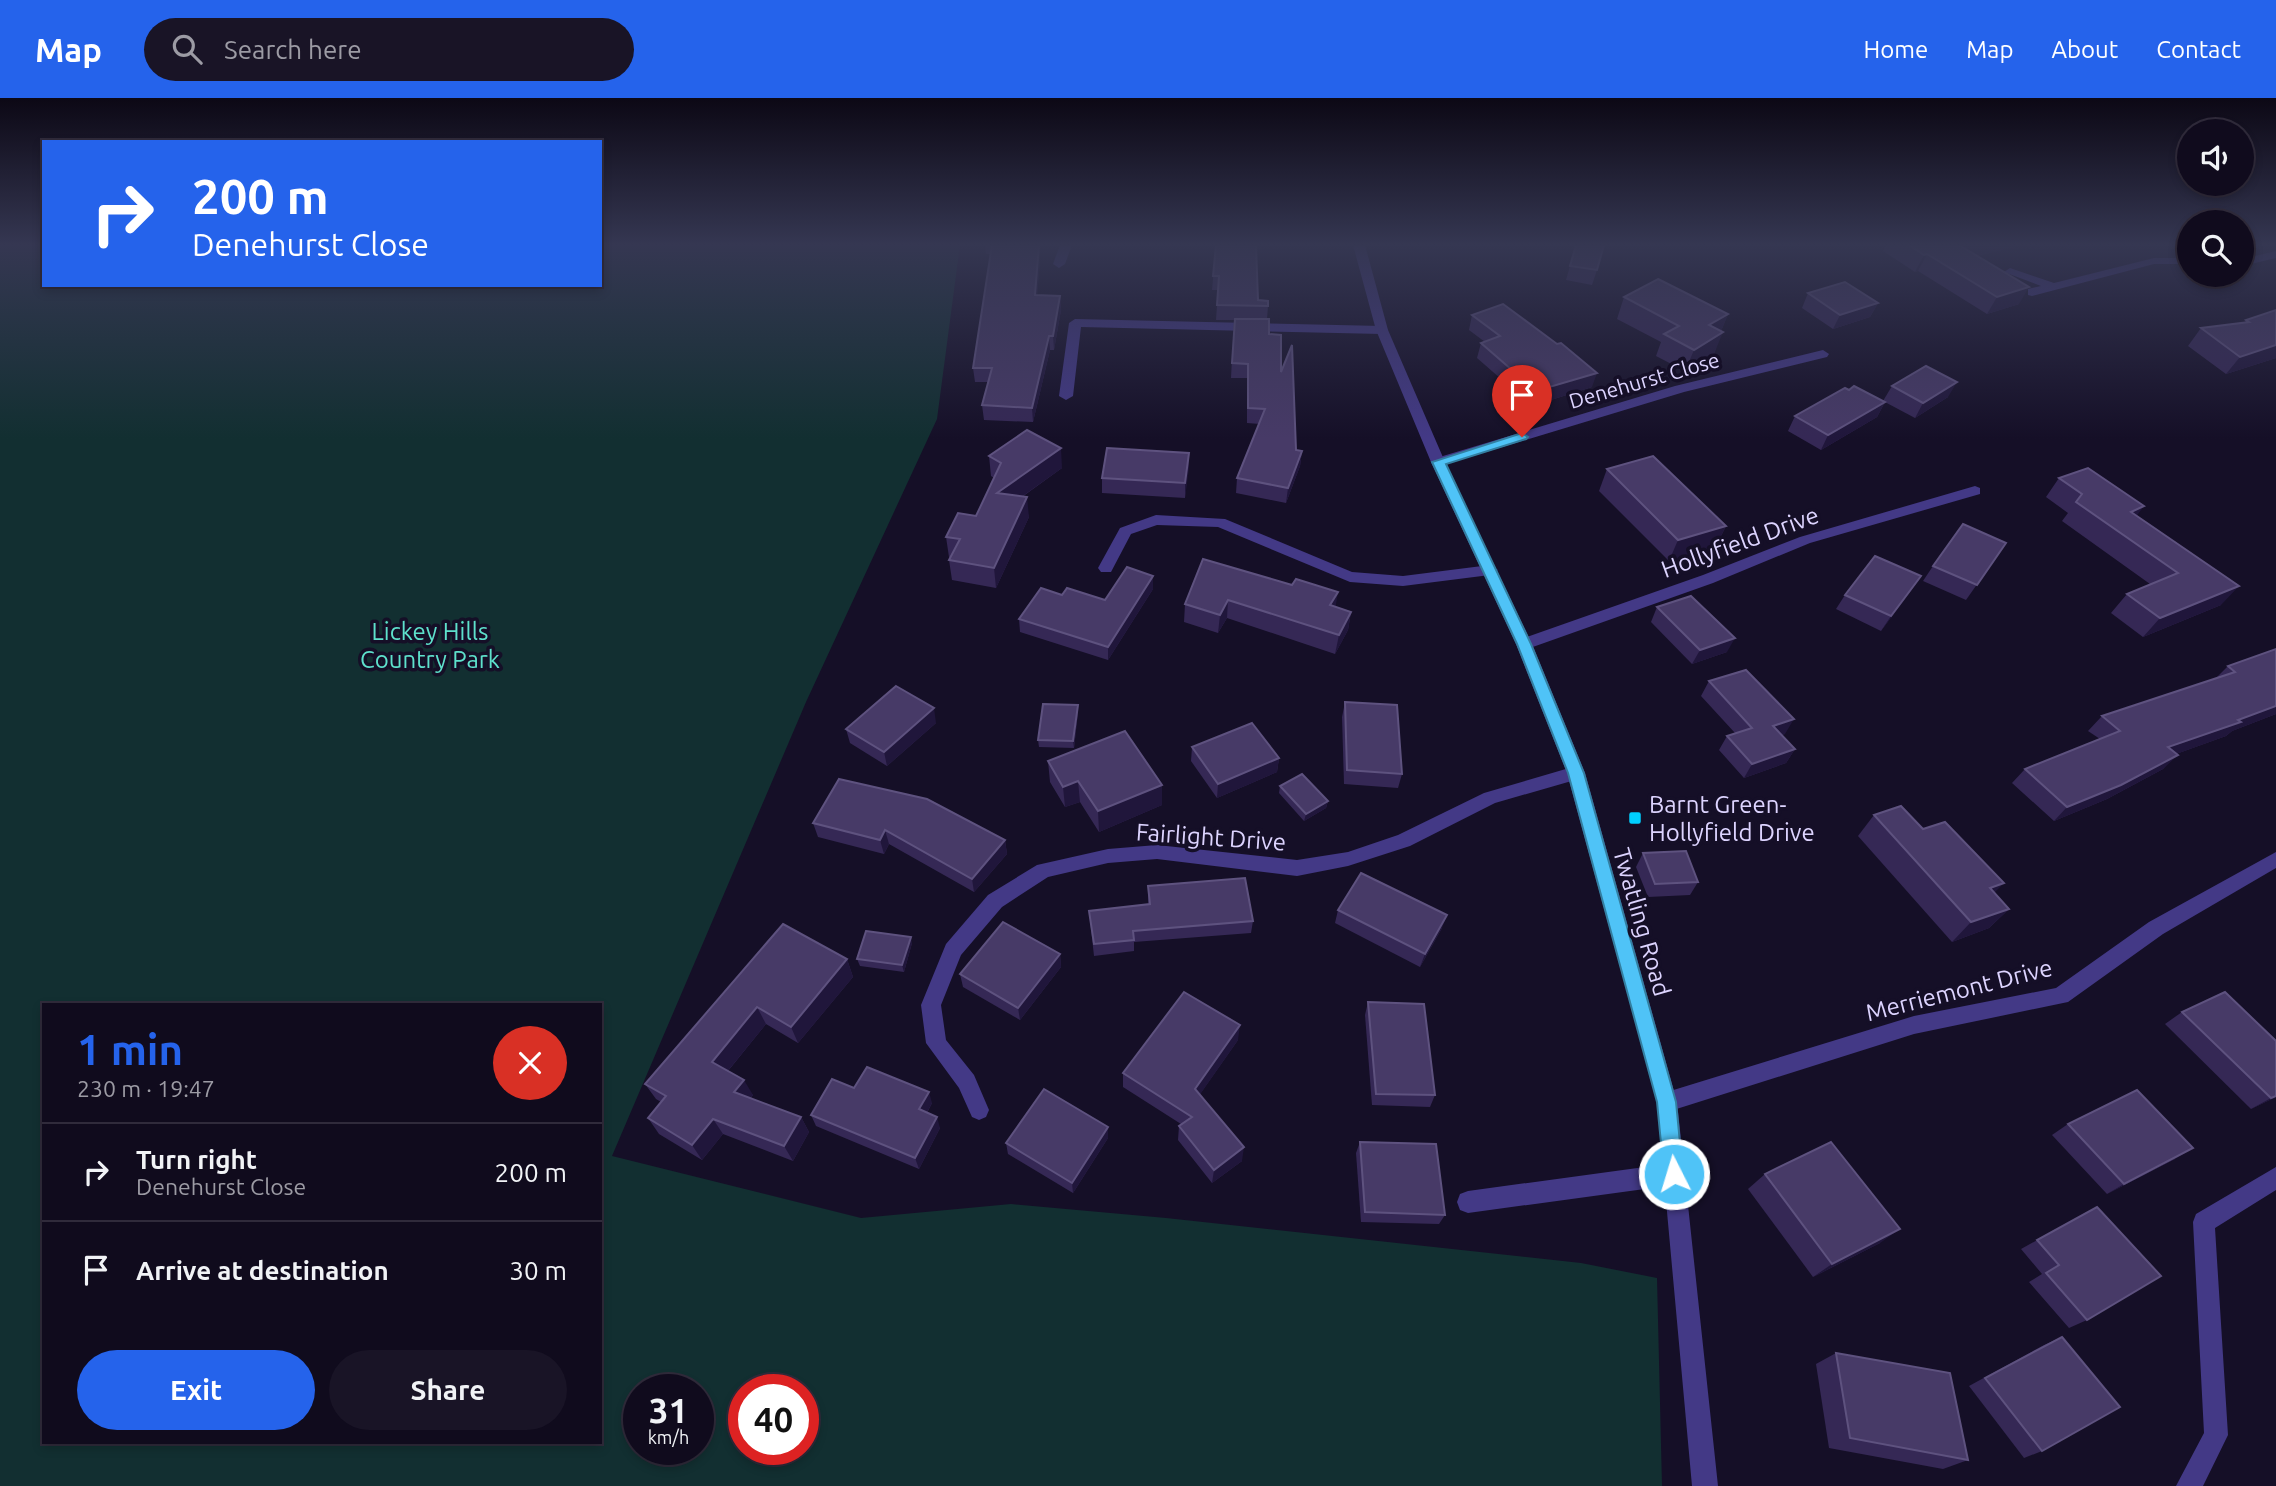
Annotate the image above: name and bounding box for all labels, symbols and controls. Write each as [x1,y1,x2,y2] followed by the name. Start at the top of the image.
[144,18,634,81] search box
[168,30,206,68] icon: search
[35,31,102,68] text: Map
[224,35,362,64] text: Search here
[1863,36,1928,63] text: Home
[1966,36,2013,63] text: Map
[2051,36,2118,63] text: About
[2156,36,2241,63] text: Contact
[2177,119,2254,287] map controls
[2177,119,2254,196] button: sound
[77,168,168,259] icon: right
[192,168,329,223] text: 200 m
[2177,210,2254,287] button: search
[192,226,429,262] text: Denehurst Close
[1566,347,1722,413] street label: Denehurst Close
[1492,365,1552,437] pin
[1503,376,1541,414] icon: arrive
[1658,501,1822,583] street label: Hollyfield Drive
[360,618,500,673] park label: Lickey Hills Country Park
[1649,791,1815,846] place label: Barnt Green- Hollyfield Drive
[1627,810,1643,826] marker: Barnt Green- Hollyfield Drive
[1135,818,1287,856] street label: Fairlight Drive
[1608,845,1676,999] street label: Twatling Road
[1863,954,2055,1026] street label: Merriemont Drive
[77,1026,183,1073] text: 1 min
[493,1026,567,1100] button: close
[77,1076,215,1101] text: 230 m · 19:47
[1637,1137,1711,1211] position arrow
[136,1145,257,1174] text: Turn right
[77,1153,115,1191] icon: right
[495,1158,567,1187] text: 200 m
[136,1174,306,1199] text: Denehurst Close
[77,1251,115,1289] icon: arrive
[136,1256,389,1285] text: Arrive at destination
[509,1256,567,1285] text: 30 m
[77,1350,315,1430] button: Exit
[329,1350,567,1430] button: Share
[728,1374,819,1465] speed limit sign: 40
[649,1390,688,1430] text: 31
[648,1427,689,1447] text: km/h

